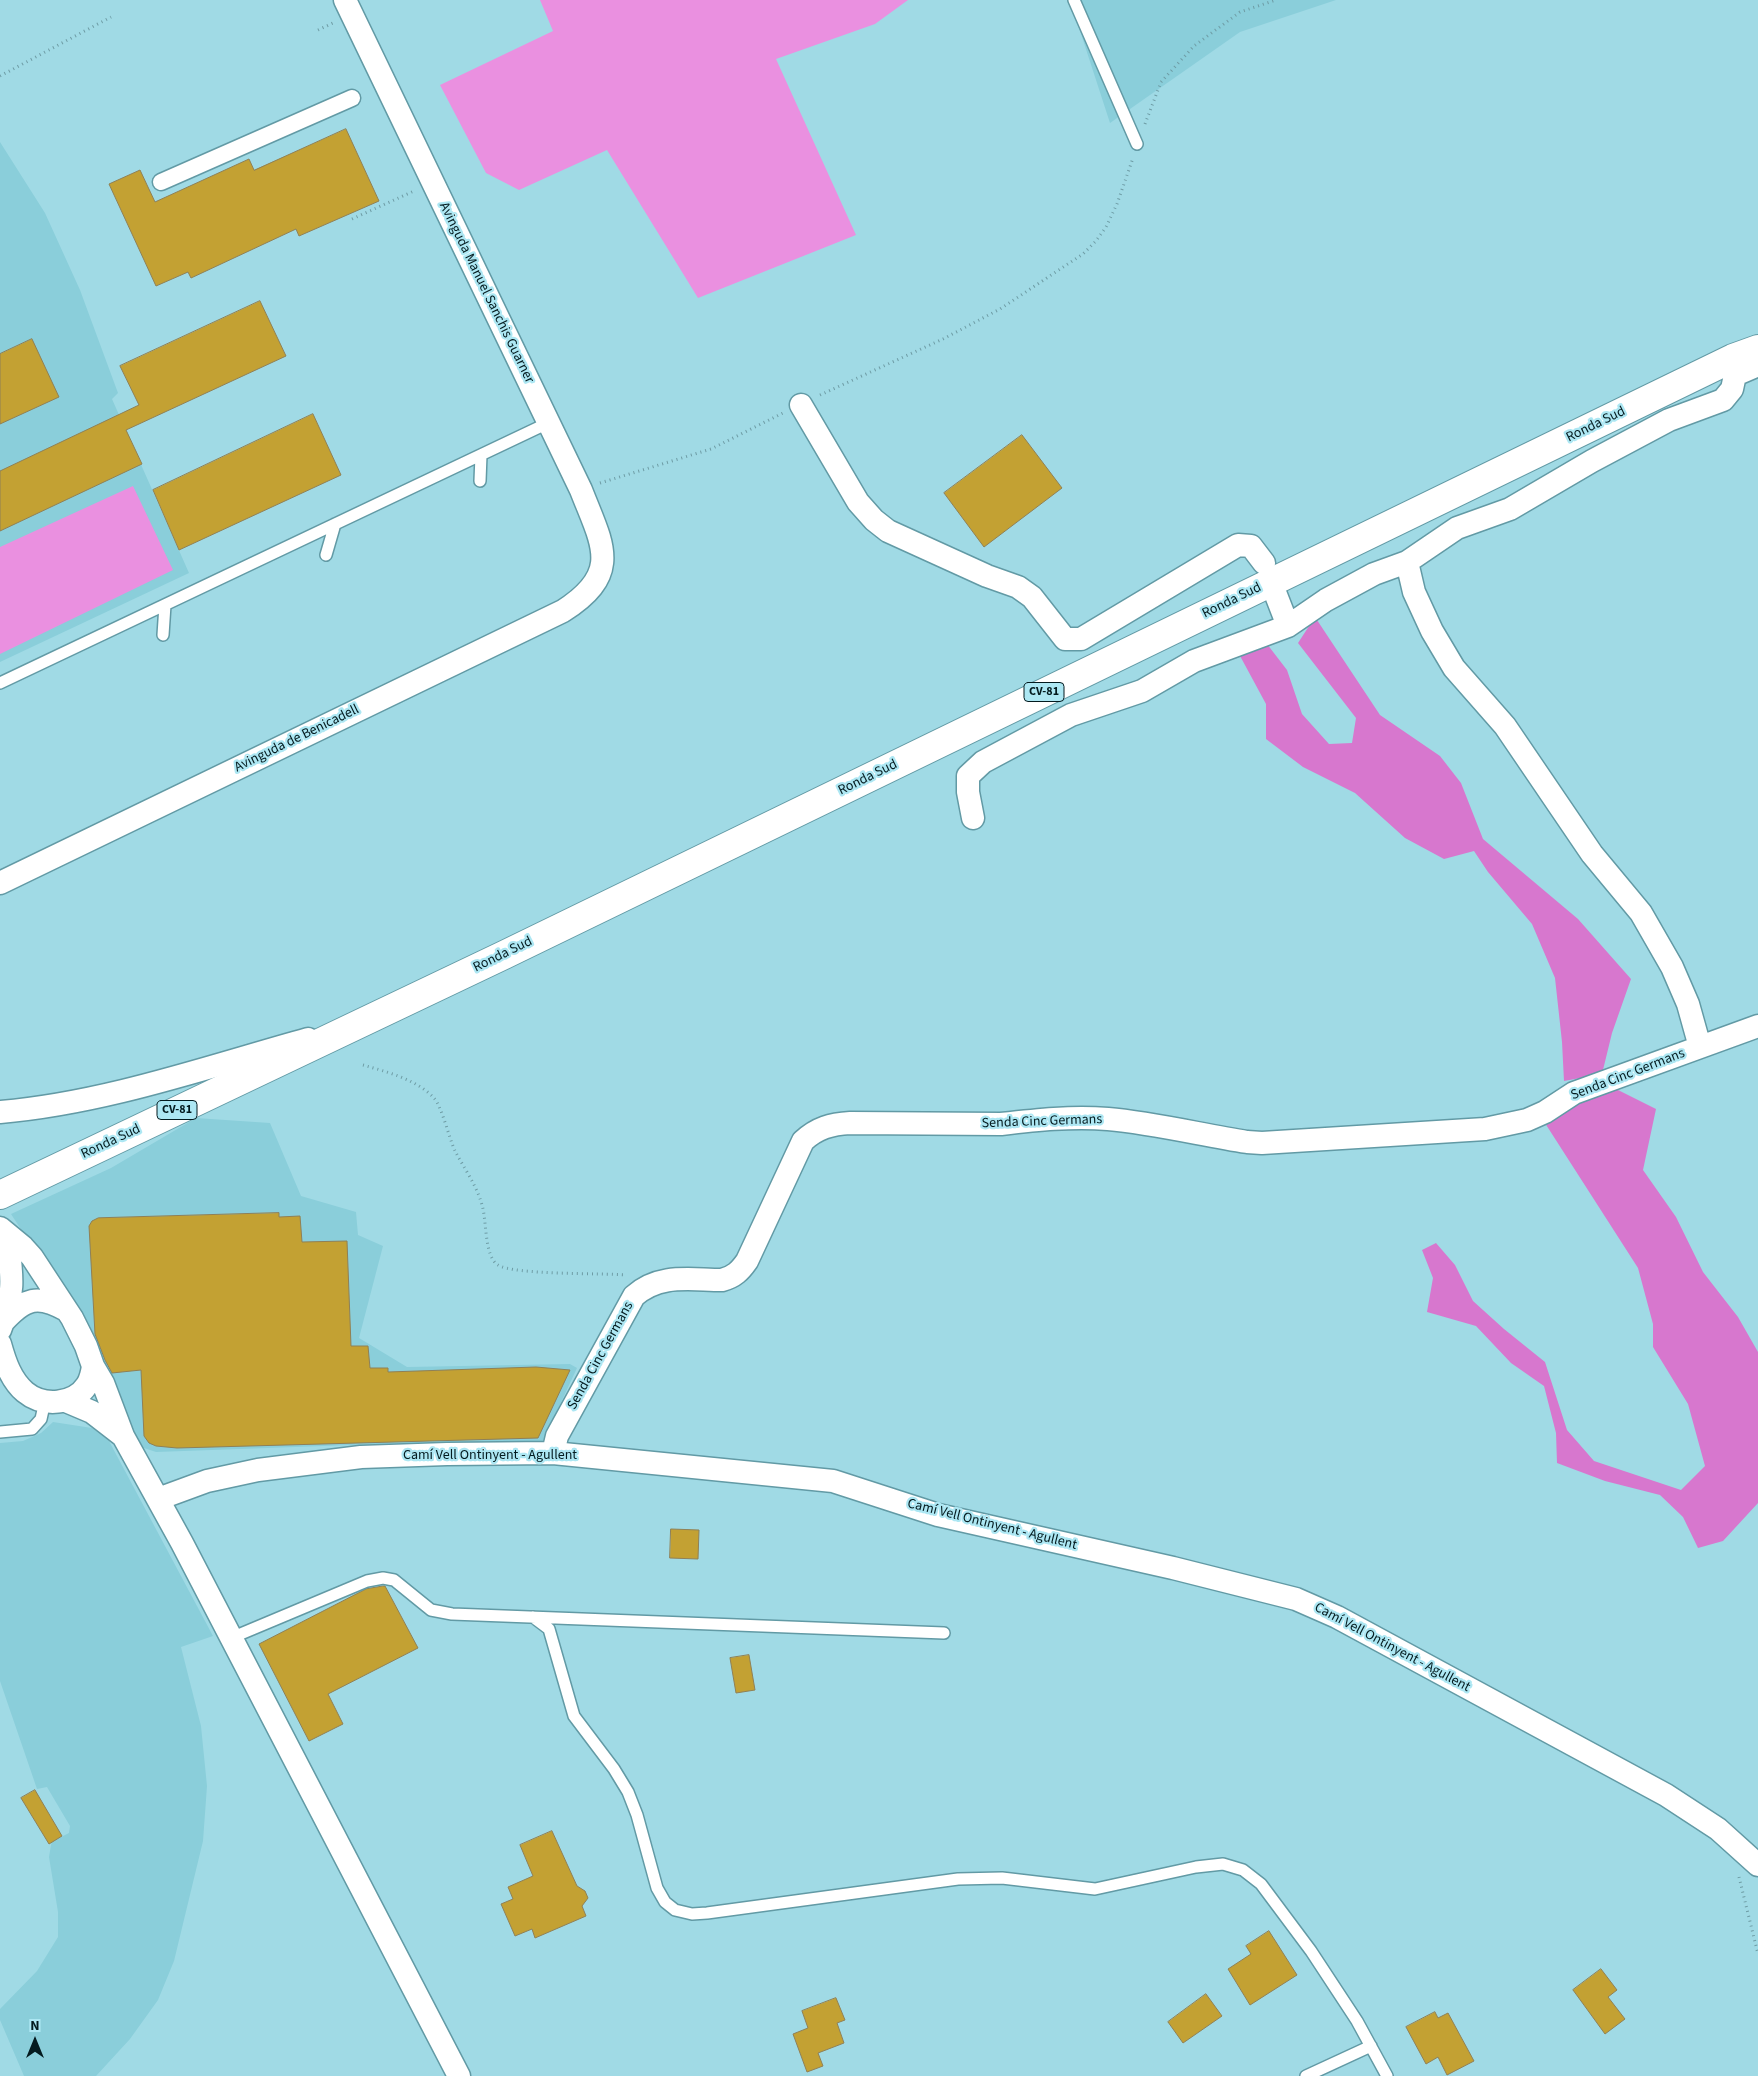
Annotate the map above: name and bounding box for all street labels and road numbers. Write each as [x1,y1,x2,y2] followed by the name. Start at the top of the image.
[435,200,537,386] street label: Avinguda Manuel Sanchis Guarner
[1564,404,1628,446] street label: Ronda Sud
[1200,580,1264,622] street label: Ronda Sud
[1024,682,1064,702] road number: CV-81
[232,702,362,776] street label: Avinguda de Benicadell
[836,757,900,799] street label: Ronda Sud
[471,934,535,976] street label: Ronda Sud
[1569,1046,1687,1104] street label: Senda Cinc Germans
[157,1100,197,1120] road number: CV-81
[981,1112,1103,1132] street label: Senda Cinc Germans
[79,1121,143,1163] street label: Ronda Sud
[564,1299,638,1413] street label: Senda Cinc Germans
[403,1448,577,1464] street label: Camí Vell Ontinyent - Agullent
[906,1496,1078,1554] street label: Camí Vell Ontinyent - Agullent
[1311,1600,1473,1696] street label: Camí Vell Ontinyent - Agullent

